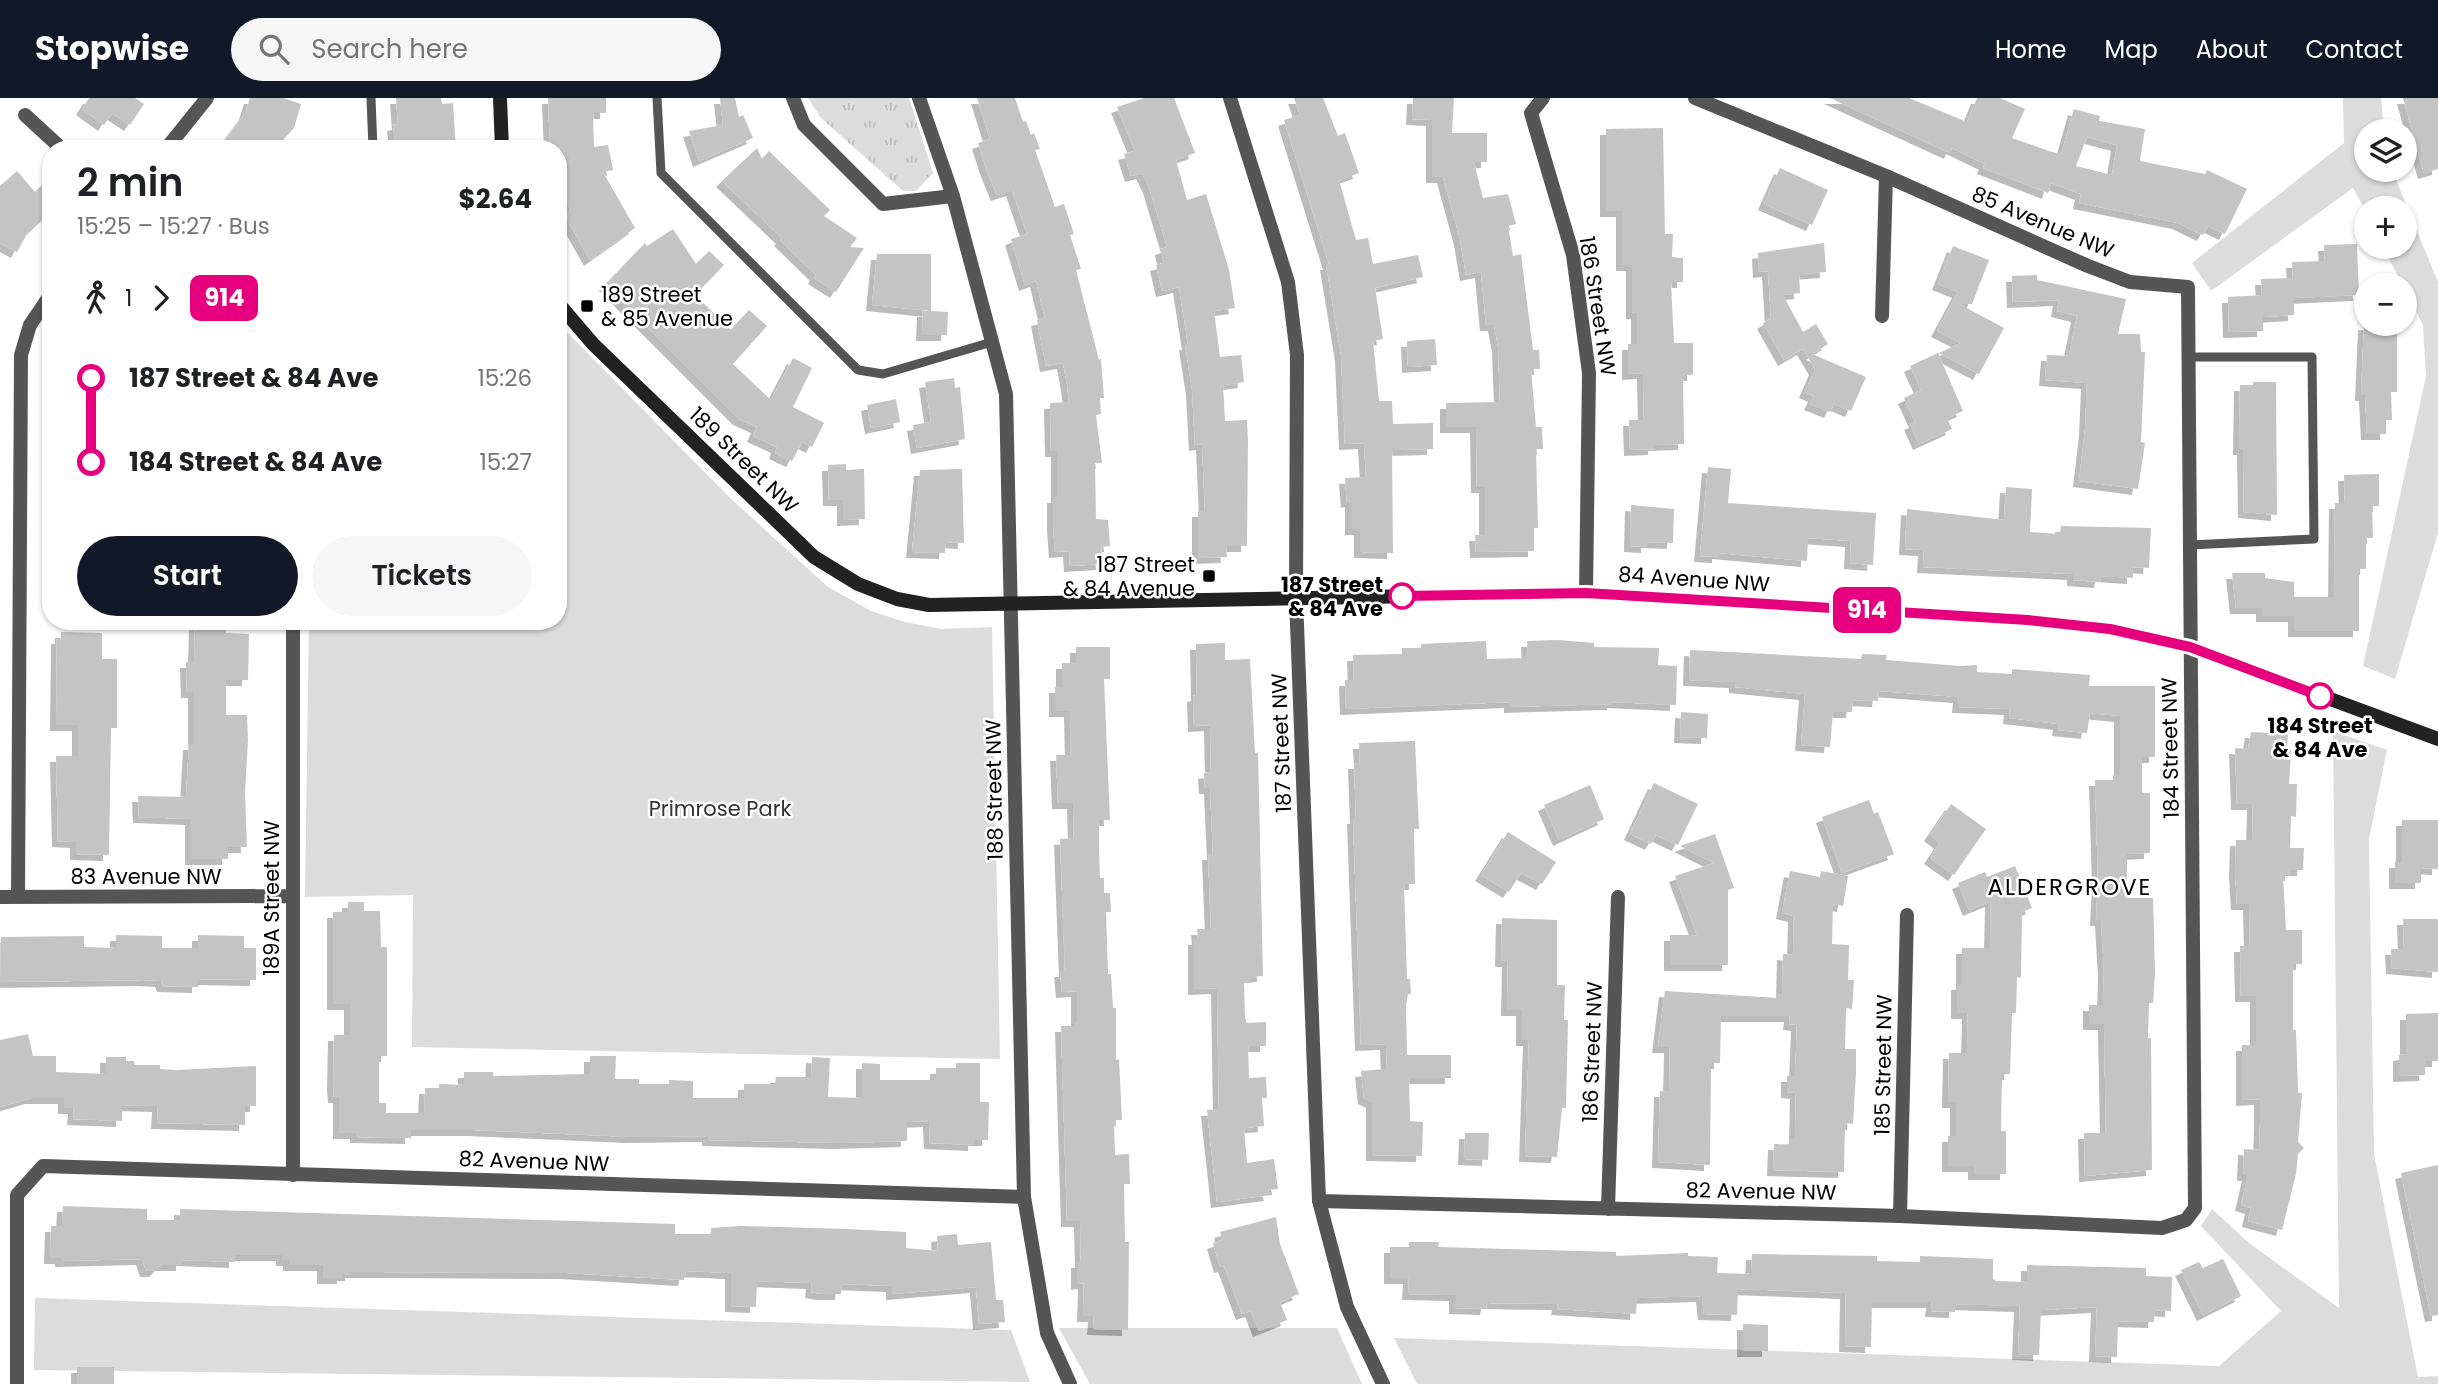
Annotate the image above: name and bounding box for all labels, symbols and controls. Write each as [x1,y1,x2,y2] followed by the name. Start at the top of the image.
[231,18,721,81] search box
[35,25,189,72] text: Stopwise
[255,30,293,68] icon: search
[311,31,468,67] text: Search here
[1995,33,2067,66] text: Home
[2105,33,2158,66] text: Map
[2196,33,2267,66] text: About
[2305,33,2403,66] text: Contact
[2354,119,2417,336] map controls
[2354,119,2417,182] button: layers
[77,156,183,209] text: 2 min
[1967,179,2119,265] street label: 85 Avenue NW
[459,181,532,217] text: $2.64
[2354,196,2417,259] button: +
[77,210,270,242] text: 15:25 – 15:27 · Bus
[1573,234,1623,379] street label: 186 Street NW
[2354,273,2417,336] button: −
[77,279,115,317] icon: walk
[142,279,180,317] icon: forward
[601,280,733,333] place label: 189 Street & 85 Avenue
[204,281,244,314] text: 914
[125,282,132,314] text: 1
[579,298,595,314] marker: 189 Street & 85 Avenue
[129,360,379,396] text: 187 Street & 84 Ave
[477,362,532,394] text: 15:26
[683,401,805,520] street label: 189 Street NW
[129,444,382,480] text: 184 Street & 84 Ave
[480,446,532,478] text: 15:27
[77,536,298,616] button: Start
[312,536,532,616] button: Tickets
[1063,550,1195,603] place label: 187 Street & 84 Avenue
[1617,559,1771,599] street label: 84 Avenue NW
[1201,568,1217,584] marker: 187 Street & 84 Avenue
[1281,570,1383,623] place label: 187 Street & 84 Ave
[1389,583,1415,609] marker: 187 Street & 84 Ave
[1827,587,1907,633] line badge: 914
[1847,593,1887,626] text: 914
[1264,672,1298,813] street label: 187 Street NW
[2154,677,2186,819] street label: 184 Street NW
[2307,683,2333,709] marker: 184 Street & 84 Ave
[2268,711,2373,764] place label: 184 Street & 84 Ave
[978,719,1010,861] street label: 188 Street NW
[649,794,792,823] park label: Primrose Park
[257,820,286,976] street label: 189A Street NW
[71,862,222,891] street label: 83 Avenue NW
[1988,871,2152,903] district label: ALDERGROVE
[1575,980,1609,1123] street label: 186 Street NW
[1867,994,1899,1136] street label: 185 Street NW
[458,1144,610,1178] street label: 82 Avenue NW
[1685,1175,1837,1207] street label: 82 Avenue NW

